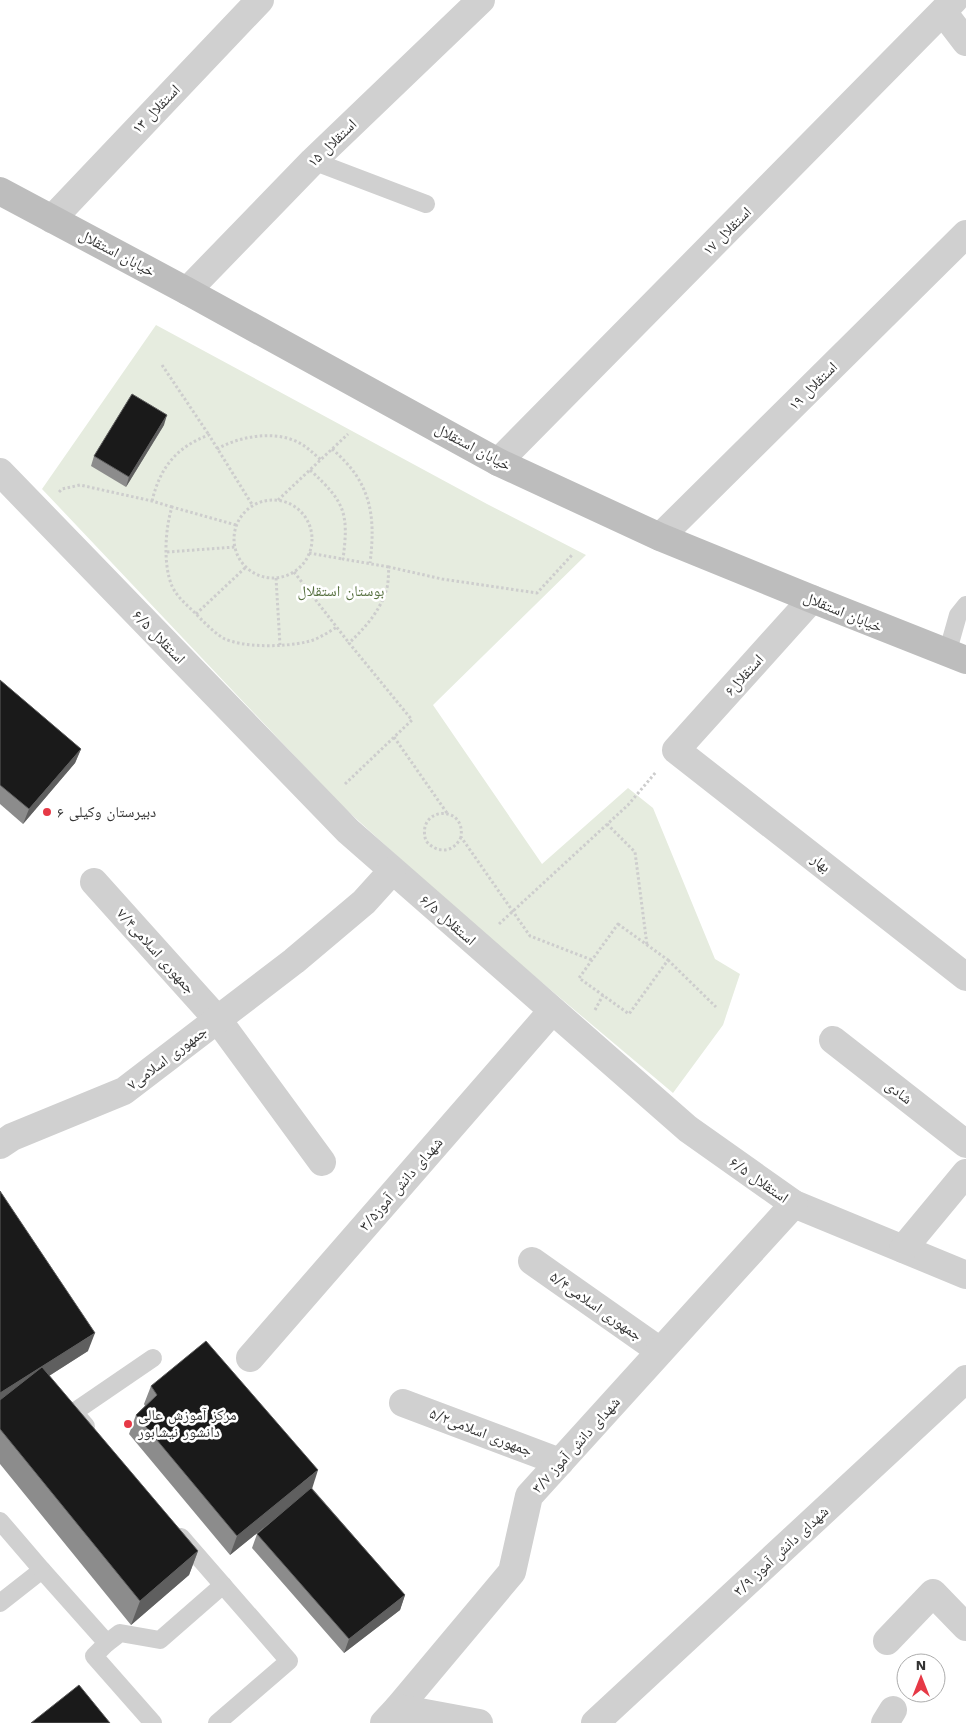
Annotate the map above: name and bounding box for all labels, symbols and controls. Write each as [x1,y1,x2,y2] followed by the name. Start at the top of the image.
[128,81,184,138] street label: استقلال ۱۳
[304,115,361,171] street label: استقلال ۱۵
[699,203,756,260] street label: استقلال ۱۷
[76,226,158,282] street label: خیابان استقلال
[785,358,842,415] street label: استقلال ۱۹
[432,420,514,476] street label: خیابان استقلال
[298,582,384,601] park label: بوستان استقلال
[801,588,885,637] street label: خیابان استقلال
[128,606,189,668] street label: استقلال ۶/۵
[721,651,768,700] street label: استقلال۶
[57,803,156,822] place label: دبیرستان وکیلی ۶
[41,806,53,818] marker: دبیرستان وکیلی ۶
[807,849,834,876] street label: بهار
[416,891,480,950] street label: استقلال ۶/۵
[112,905,199,998] street label: جمهوری اسلامی۷/۴
[124,1022,211,1095] street label: جمهوری اسلامی۷
[881,1076,916,1109] street label: شادی
[355,1133,447,1235] street label: شهدای دانش آموز۳/۵
[725,1153,792,1208] street label: استقلال ۶/۵
[546,1268,646,1346] street label: جمهوری اسلامی۵/۴
[528,1393,625,1498] street label: شهدای دانش آموز ۳/۷
[427,1404,535,1461] street label: جمهوری اسلامی۵/۲
[137,1406,237,1441] place label: مرکز آموزش عالی دانشور نیشابور
[122,1418,134,1430] marker: مرکز آموزش عالی دانشور نیشابور
[730,1502,833,1600] street label: شهدای دانش آموز ۳/۹
[896,1653,946,1703] north arrow
[916,1657,926,1673] text: N

